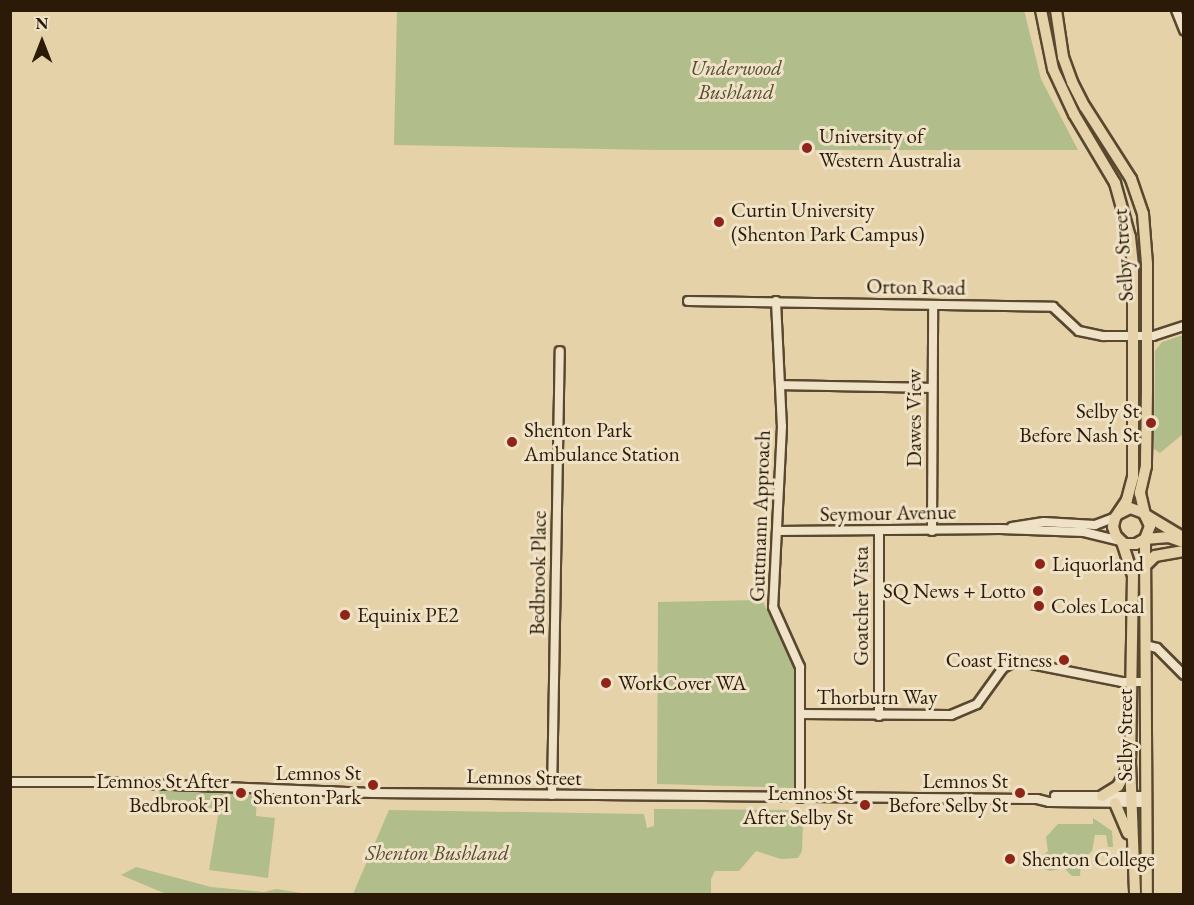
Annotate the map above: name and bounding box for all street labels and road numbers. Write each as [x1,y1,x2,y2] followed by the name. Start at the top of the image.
[1107,208,1139,302] street label: Selby Street
[866,274,966,300] street label: Orton Road
[901,369,927,467] street label: Dawes View
[744,430,776,602] street label: Guttmann Approach
[820,499,956,527] street label: Seymour Avenue
[524,510,552,636] street label: Bedbrook Place
[848,546,874,666] street label: Goatcher Vista
[817,684,937,710] street label: Thorburn Way
[1112,689,1138,781] street label: Selby Street
[466,763,582,791] street label: Lemnos Street

